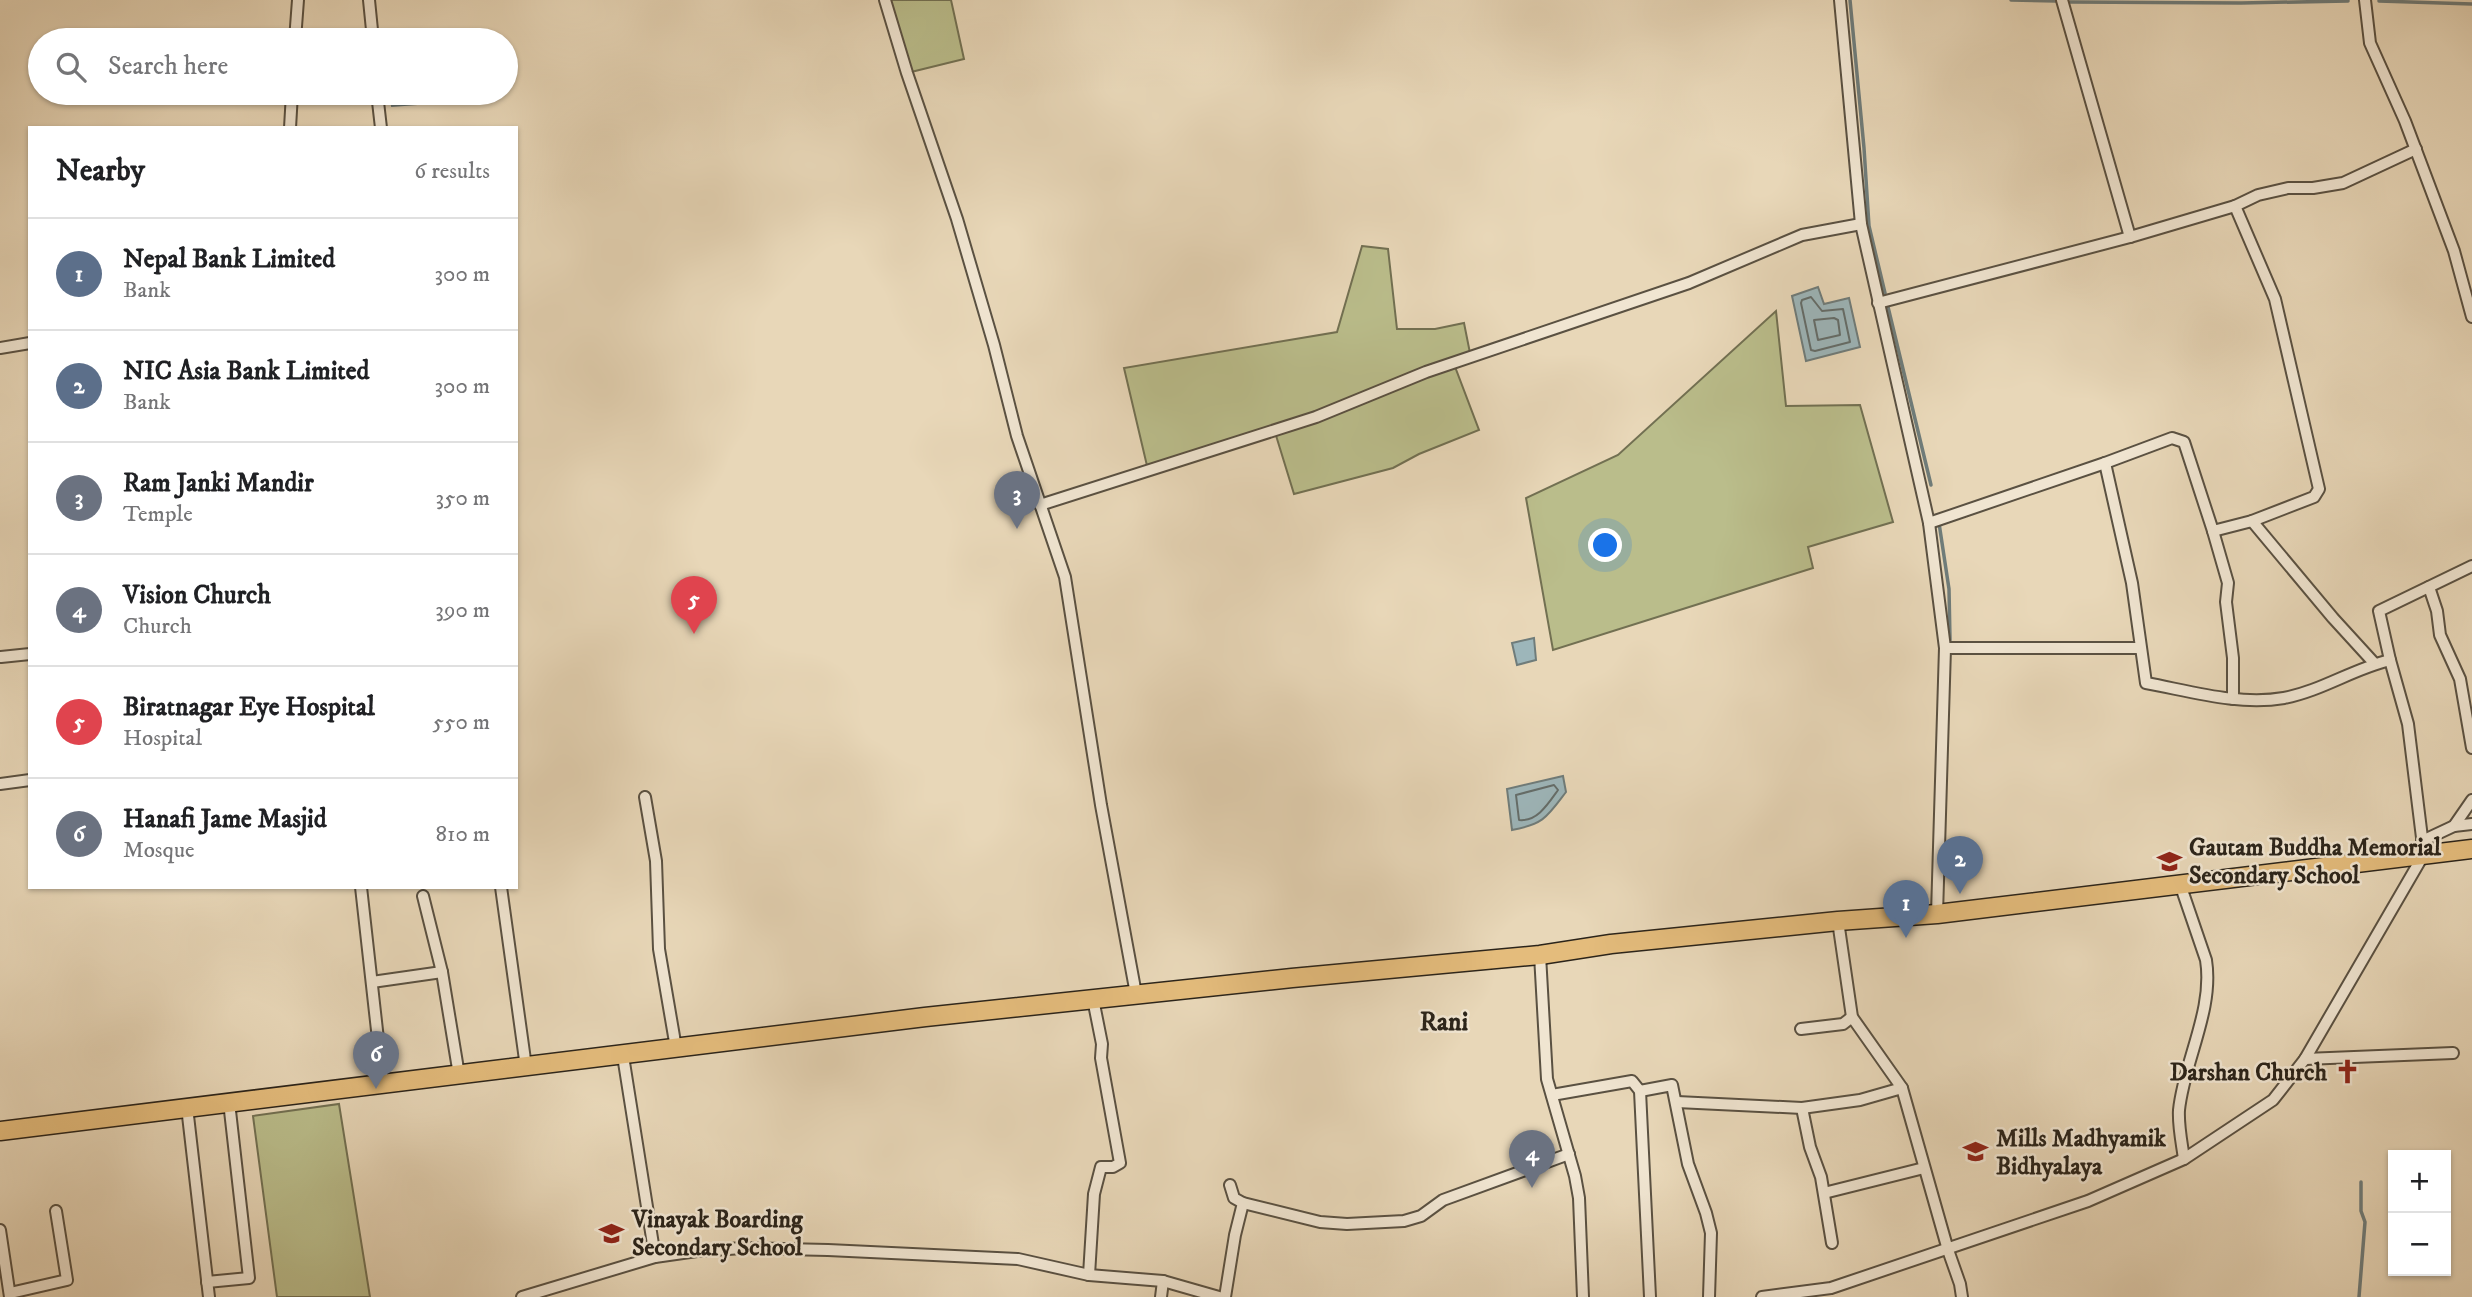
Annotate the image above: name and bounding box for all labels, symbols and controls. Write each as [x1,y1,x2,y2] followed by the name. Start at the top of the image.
[28,28,518,105] search box
[52,48,90,86] icon: search
[108,50,228,83] text: Search here
[56,153,145,190] text: Nearby
[414,157,490,186] text: 6 results
[123,243,335,276] text: Nepal Bank Limited
[75,260,83,289] text: 1
[434,260,490,289] text: 300 m
[123,276,171,305] text: Bank
[123,355,369,388] text: NIC Asia Bank Limited
[73,372,85,401] text: 2
[434,372,490,401] text: 300 m
[123,388,171,417] text: Bank
[123,467,314,500] text: Ram Janki Mandir
[994,471,1040,529] pin: 3
[75,484,83,513] text: 3
[435,484,490,513] text: 350 m
[123,500,193,529] text: Temple
[1588,528,1622,562] your location
[671,576,717,634] pin: 5
[123,579,271,612] text: Vision Church
[72,596,86,625] text: 4
[435,596,490,625] text: 390 m
[123,612,192,641] text: Church
[123,691,375,724] text: Biratnagar Eye Hospital
[73,708,85,737] text: 5
[433,708,490,737] text: 550 m
[123,724,202,753] text: Hospital
[123,803,327,836] text: Hanafi Jame Masjid
[73,820,85,849] text: 6
[436,820,490,849] text: 810 m
[2189,833,2442,891] place label: Gautam Buddha Memorial Secondary School
[123,836,195,865] text: Mosque
[1937,836,1983,894] pin: 2
[2155,847,2183,875] school or university icon: Gautam Buddha Memorial Secondary School
[1883,880,1929,938] pin: 1
[1420,1006,1469,1039] district label: Rani
[353,1031,399,1089] pin: 6
[2170,1058,2327,1088] place label: Darshan Church
[2333,1058,2361,1086] church icon: Darshan Church
[1996,1124,2167,1182] place label: Mills Madhyamik Bidhyalaya
[1509,1130,1555,1188] pin: 4
[1962,1138,1990,1166] school or university icon: Mills Madhyamik Bidhyalaya
[2388,1150,2451,1276] map controls
[2388,1150,2451,1213] button: +
[631,1205,804,1263] place label: Vinayak Boarding Secondary School
[2388,1213,2451,1276] button: −
[598,1219,626,1247] school or university icon: Vinayak Boarding Secondary School

